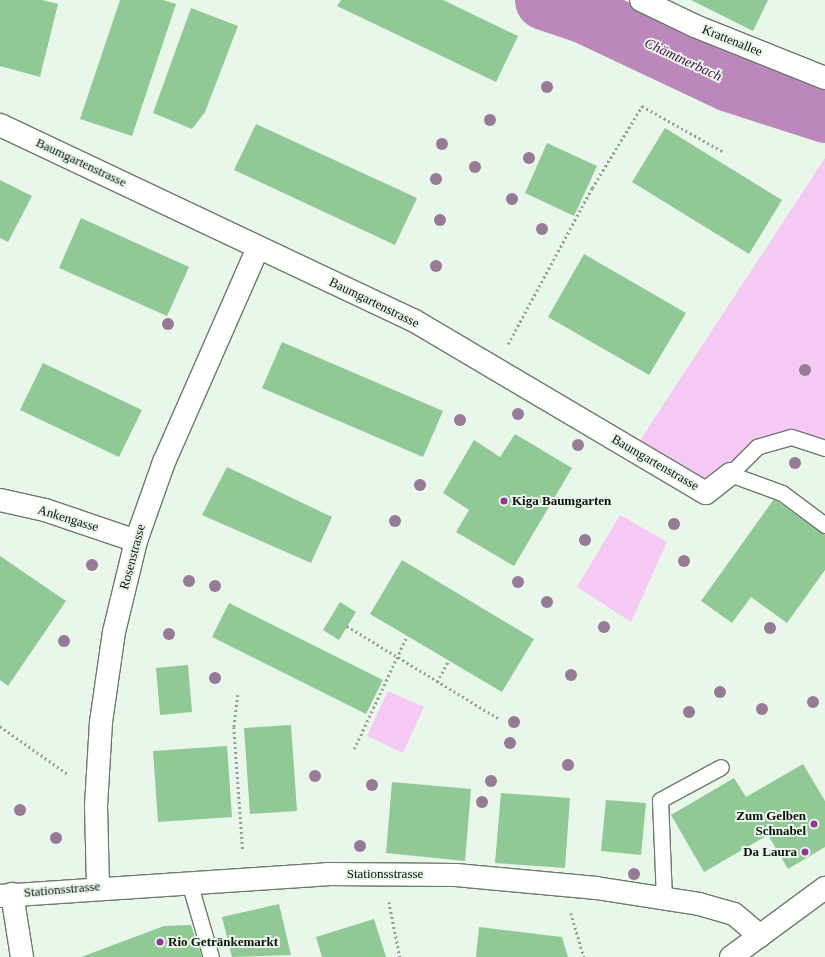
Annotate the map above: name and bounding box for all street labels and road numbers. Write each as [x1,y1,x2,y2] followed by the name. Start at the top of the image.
[700,22,764,60] street label: Krattenallee
[33,135,129,191] street label: Baumgartenstrasse
[326,274,422,332] street label: Baumgartenstrasse
[609,432,701,494] street label: Baumgartenstrasse
[36,502,100,536] street label: Ankengasse
[117,523,149,591] street label: Rosenstrasse
[347,866,423,882] street label: Stationsstrasse
[23,879,101,901] street label: Stationsstrasse

